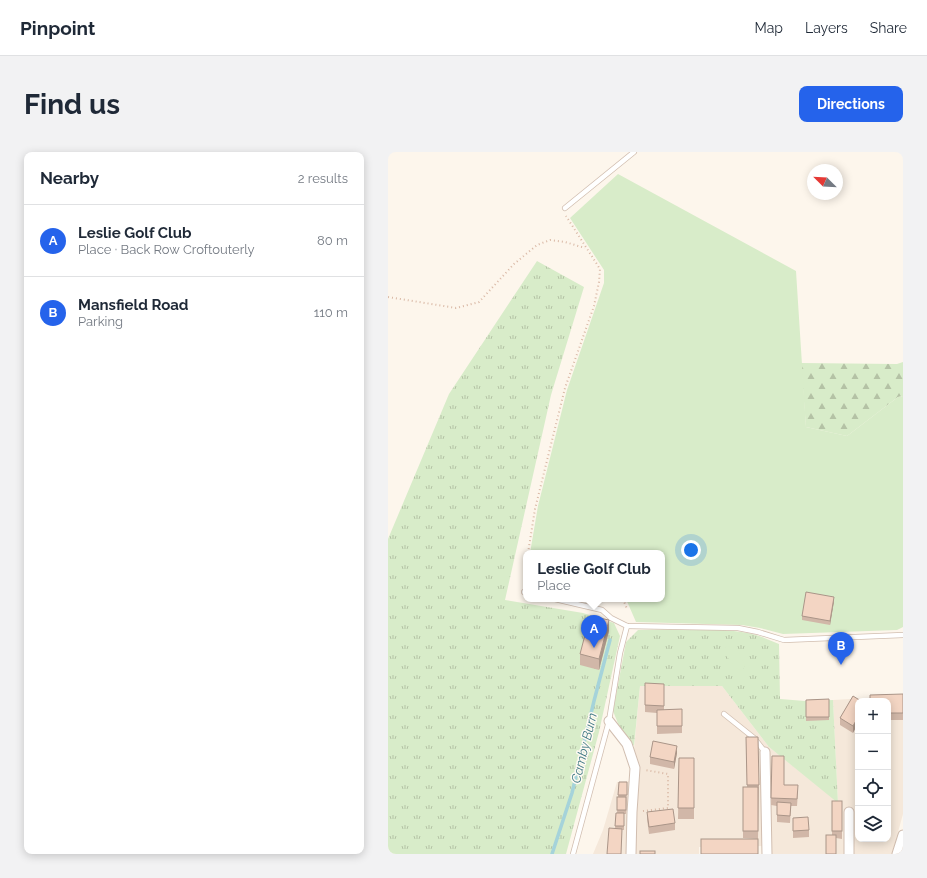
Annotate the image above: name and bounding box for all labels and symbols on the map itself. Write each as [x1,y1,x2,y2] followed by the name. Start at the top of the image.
[807,164,843,200] north arrow
[681,540,701,560] your location
[581,615,607,648] pin: A
[828,632,854,665] pin: B
[568,711,600,785] water label: Camby Burn

